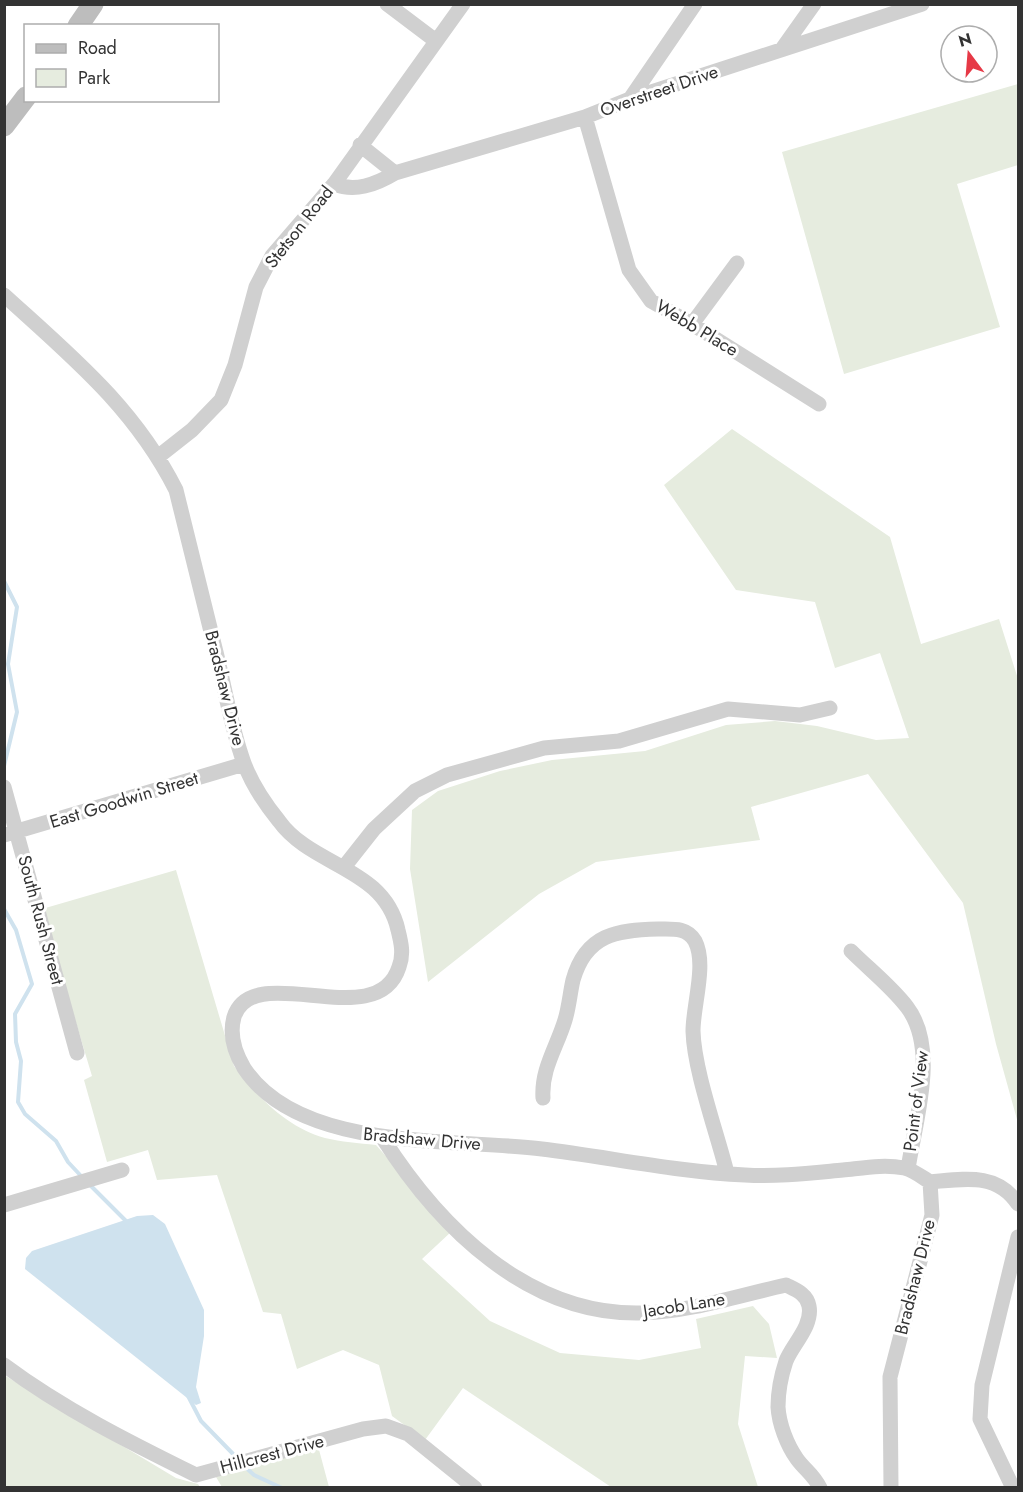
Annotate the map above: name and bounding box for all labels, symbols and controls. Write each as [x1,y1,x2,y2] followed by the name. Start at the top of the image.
[24,24,219,102] legend
[939,24,999,84] north arrow
[956,27,974,53] text: N
[78,35,117,61] text: Road
[596,59,722,123] street label: Overstreet Drive
[78,65,110,91] text: Park
[258,180,340,274] street label: Stetson Road
[651,293,743,363] street label: Webb Place
[198,628,252,748] street label: Bradshaw Drive
[47,765,202,835] street label: East Goodwin Street
[11,852,71,988] street label: South Rush Street
[897,1048,935,1153] street label: Point of View
[362,1121,482,1157] street label: Bradshaw Drive
[888,1217,942,1337] street label: Bradshaw Drive
[639,1286,727,1325] street label: Jacob Lane
[217,1428,327,1480] street label: Hillcrest Drive

